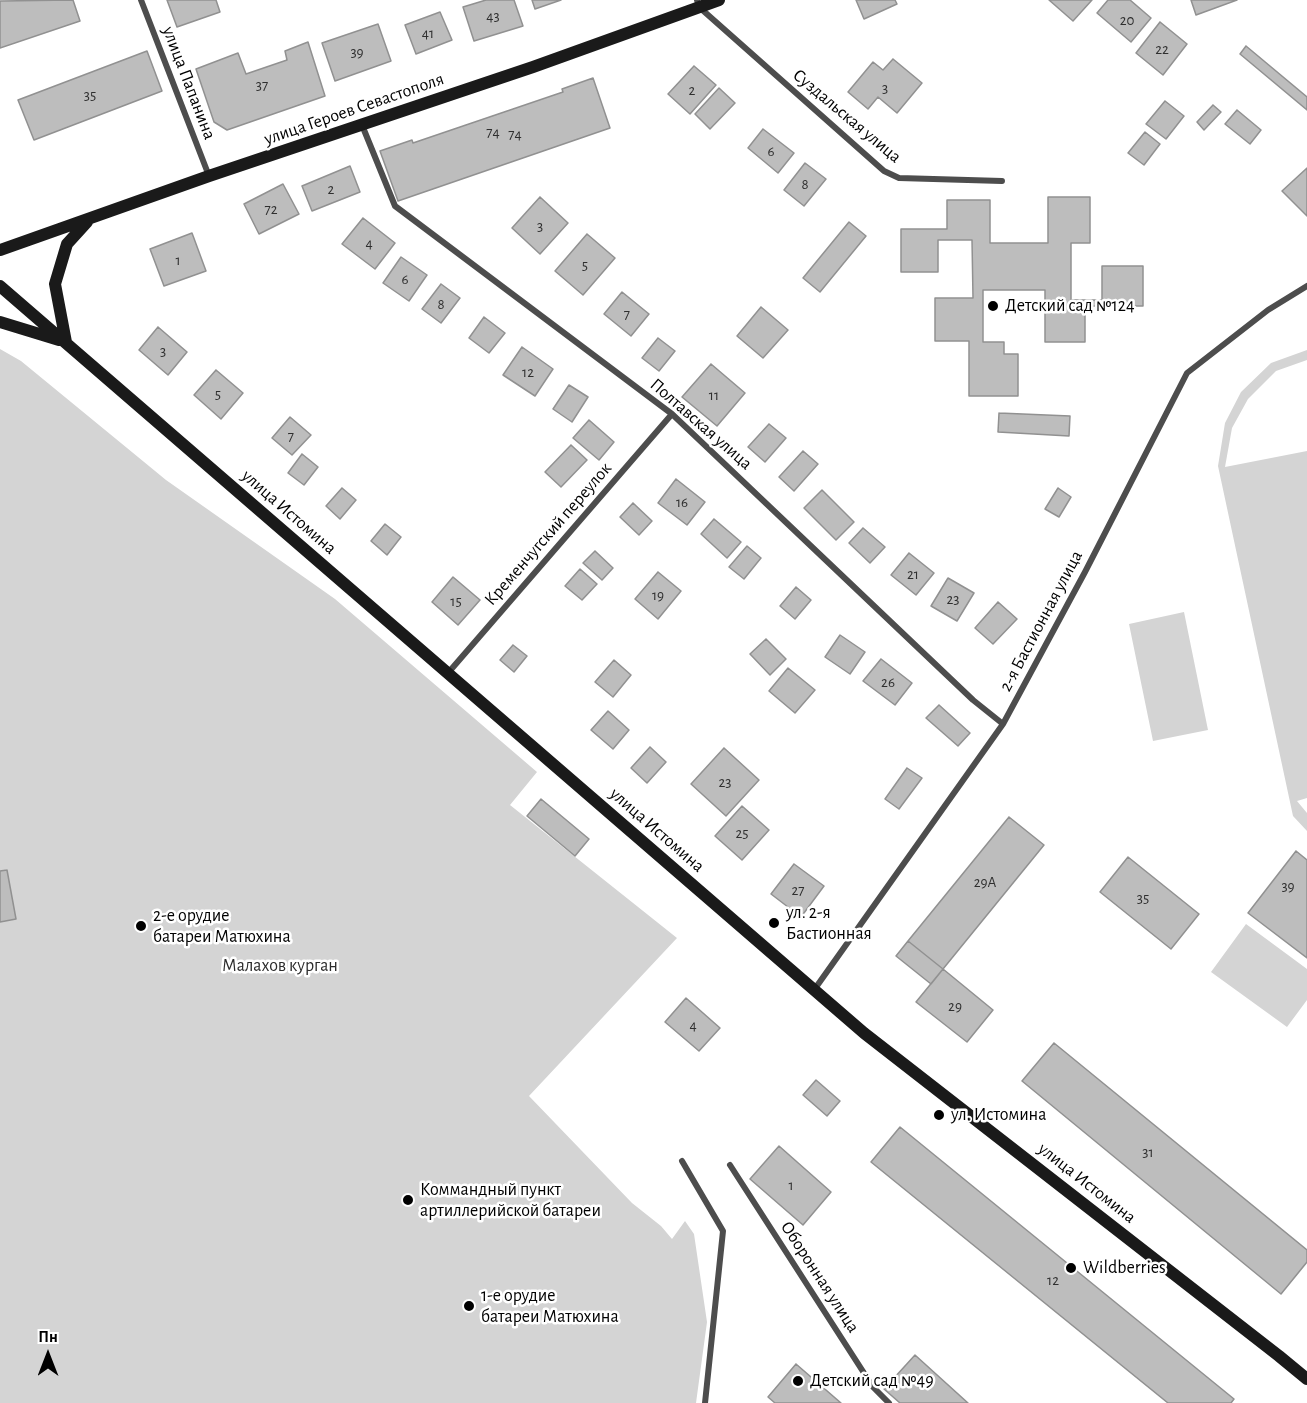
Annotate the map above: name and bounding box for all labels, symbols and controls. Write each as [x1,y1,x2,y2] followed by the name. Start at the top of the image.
[486,7,500,25] house number: 43
[1120,11,1134,29] house number: 20
[157,23,221,143] street label: улица Папанина
[422,24,434,42] house number: 41
[1155,40,1169,58] house number: 22
[350,43,364,61] house number: 39
[788,64,906,168] street label: Суздальская улица
[261,68,447,150] street label: улица Героев Севастополя
[256,76,268,94] house number: 37
[882,79,888,97] house number: 3
[689,81,695,99] house number: 2
[84,86,96,104] house number: 35
[486,123,500,141] house number: 74
[508,125,522,143] house number: 74
[767,142,775,160] house number: 6
[801,175,809,193] house number: 8
[328,180,334,198] house number: 2
[264,200,278,218] house number: 72
[537,217,543,235] house number: 3
[365,234,373,252] house number: 4
[175,251,181,269] house number: 1
[582,256,588,274] house number: 5
[401,270,409,288] house number: 6
[437,295,445,313] house number: 8
[1005,295,1135,317] place label: Детский сад №124
[986,299,1000,313] marker: Детский сад №124
[624,305,630,323] house number: 7
[160,342,166,360] house number: 3
[522,363,534,381] house number: 12
[645,374,757,474] street label: Полтавская улица
[215,385,221,403] house number: 5
[709,386,719,404] house number: 11
[288,427,294,445] house number: 7
[480,458,616,610] street label: Кременчугский переулок
[237,465,341,559] street label: улица Истомина
[676,493,688,511] house number: 16
[995,547,1087,695] street label: 2-я Бастионная улица
[907,565,919,583] house number: 21
[652,586,664,604] house number: 19
[946,590,960,608] house number: 23
[450,592,462,610] house number: 15
[881,673,895,691] house number: 26
[718,773,732,791] house number: 23
[605,783,709,877] street label: улица Истомина
[735,824,749,842] house number: 25
[974,873,996,891] house number: 29А
[1281,877,1295,895] house number: 39
[791,881,805,899] house number: 27
[1137,889,1149,907] house number: 35
[786,902,872,944] place label: ул. 2-я Бастионная
[153,905,291,948] place label: 2-е орудие батареи Матюхина
[767,916,781,930] marker: ул. 2-я Бастионная
[134,919,148,933] marker: 2-е орудие батареи Матюхина
[222,955,338,977] park label: Малахов курган
[948,997,962,1015] house number: 29
[689,1016,697,1034] house number: 4
[951,1104,1046,1126] place label: ул. Истомина
[932,1108,946,1122] marker: ул. Истомина
[1034,1138,1140,1228] street label: улица Истомина
[1142,1143,1154,1161] house number: 31
[788,1176,794,1194] house number: 1
[420,1179,601,1222] place label: Коммандный пункт артиллерийской батареи
[401,1193,415,1207] marker: Коммандный пункт артиллерийской батареи
[776,1217,864,1337] street label: Оборонная улица
[1083,1257,1166,1279] place label: Wildberries
[1064,1261,1078,1275] marker: Wildberries
[1047,1271,1059,1289] house number: 12
[481,1285,619,1328] place label: 1-е орудие батареи Матюхина
[462,1299,476,1313] marker: 1-е орудие батареи Матюхина
[18,1325,78,1385] north arrow
[38,1329,58,1345] text: Пн
[810,1370,934,1392] place label: Детский сад №49
[791,1374,805,1388] marker: Детский сад №49

